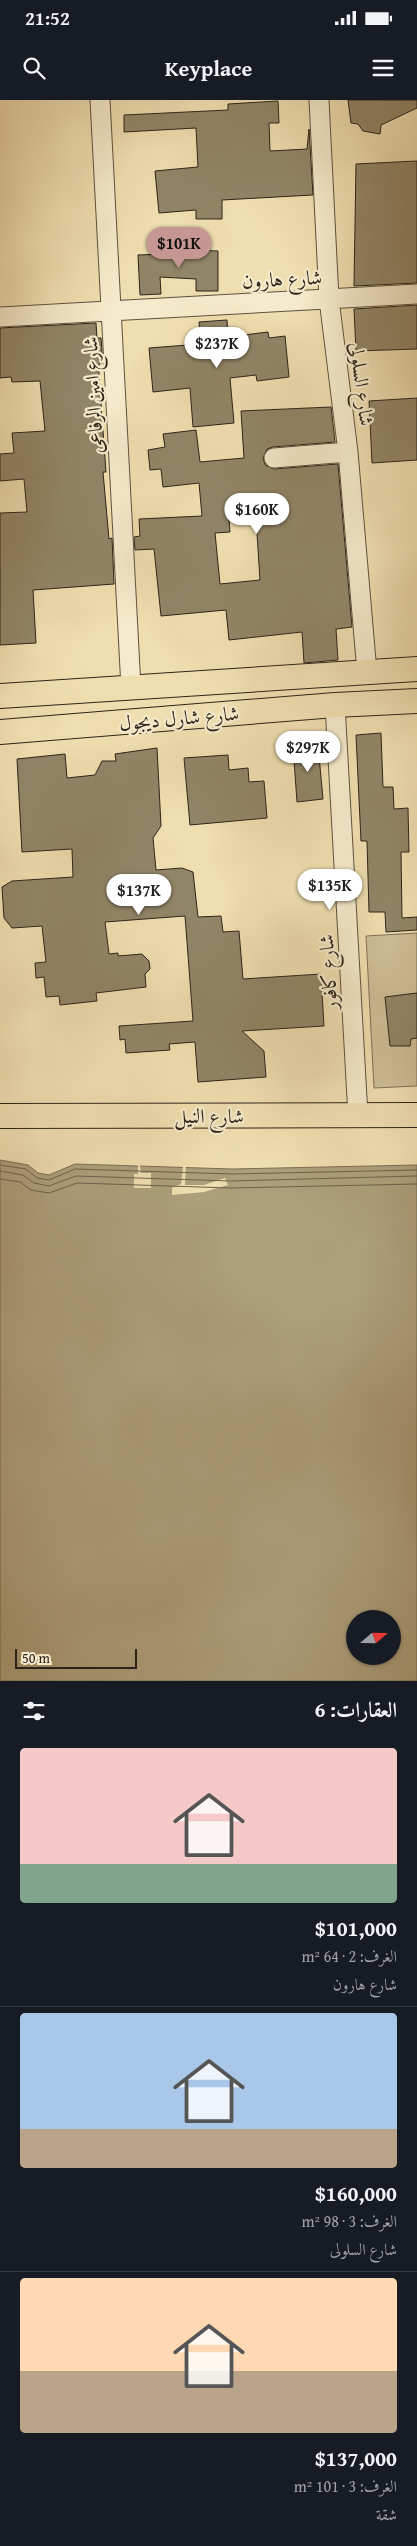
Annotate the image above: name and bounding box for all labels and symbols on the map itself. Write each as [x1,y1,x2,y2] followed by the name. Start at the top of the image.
[144,226,214,269] pin: $101K
[241,262,323,299] street label: شارع هارون
[182,326,252,369] pin: $237K
[75,335,114,454] street label: شارع امين الرفاعى
[339,340,382,428] street label: شارع السلولى
[222,492,292,535] pin: $160K
[118,698,240,741] street label: شارع شارل ديجول
[273,730,343,773] pin: $297K
[295,868,365,911] pin: $135K
[104,874,174,916] pin: $137K
[311,933,348,1012] street label: شارع كافور
[174,1101,244,1134] street label: شارع النيل
[346,1610,401,1665] north arrow
[15,1646,138,1669] scale bar

